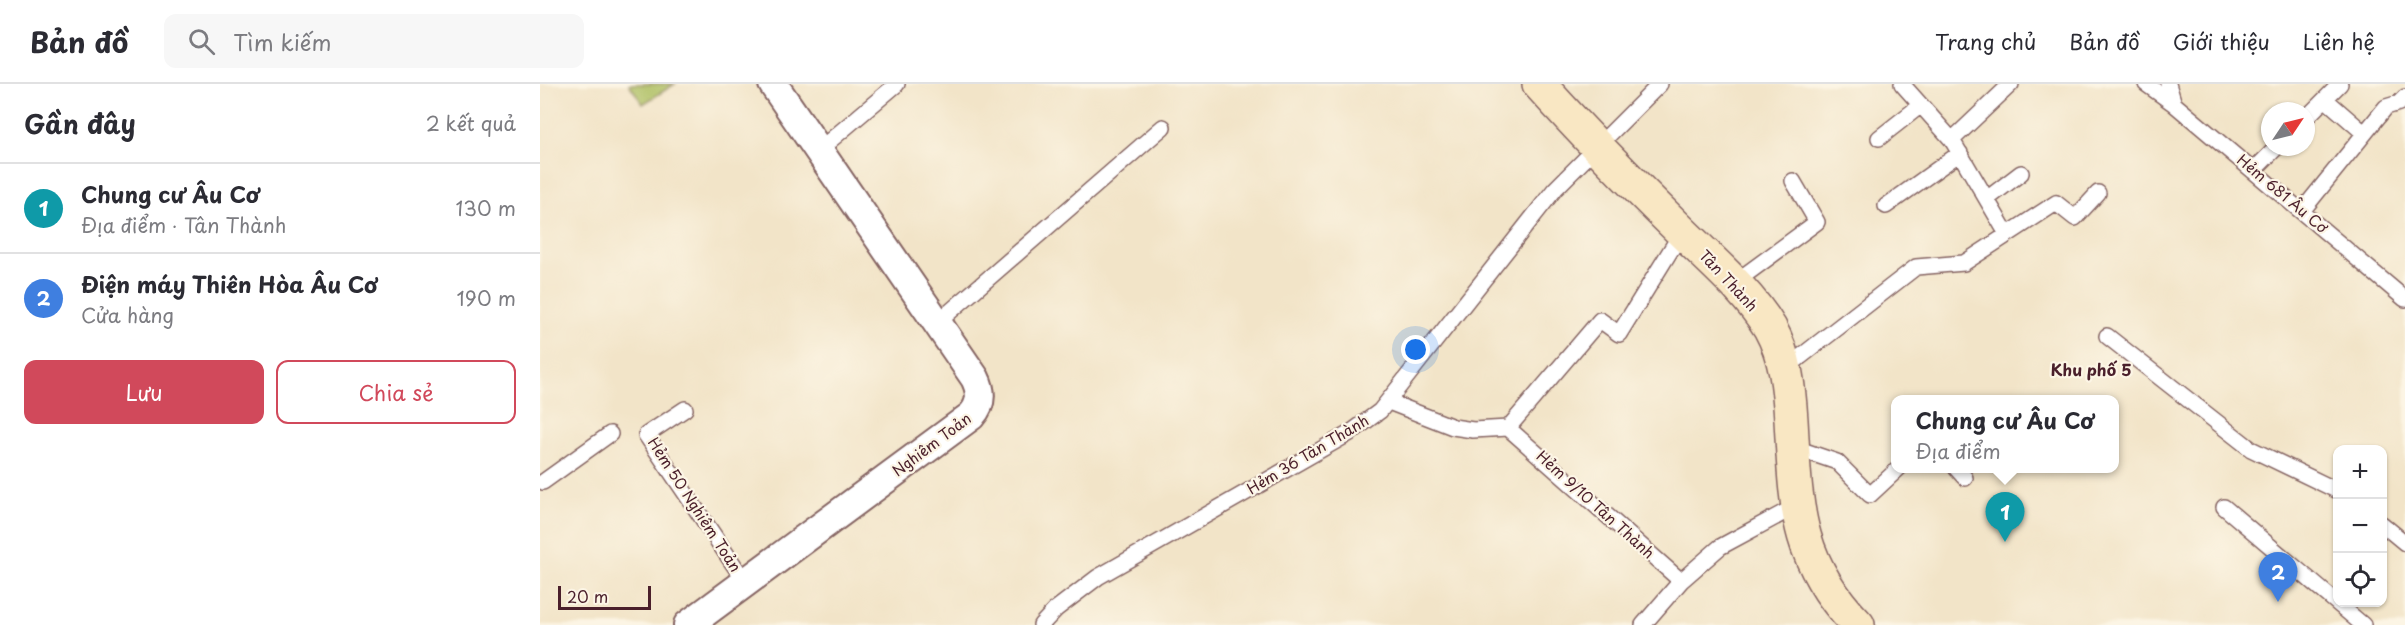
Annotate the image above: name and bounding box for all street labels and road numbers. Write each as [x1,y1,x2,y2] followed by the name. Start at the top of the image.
[2233,148,2334,239] street label: Hẻm 681 Âu Cơ
[1694,244,1764,316] street label: Tân Thành
[887,406,975,481] street label: Nghiêm Toản
[1242,408,1373,499] street label: Hẻm 36 Tân Thành
[643,432,748,576] street label: Hẻm 50 Nghiêm Toản
[1532,444,1660,563] street label: Hẻm 9/10 Tân Thành

